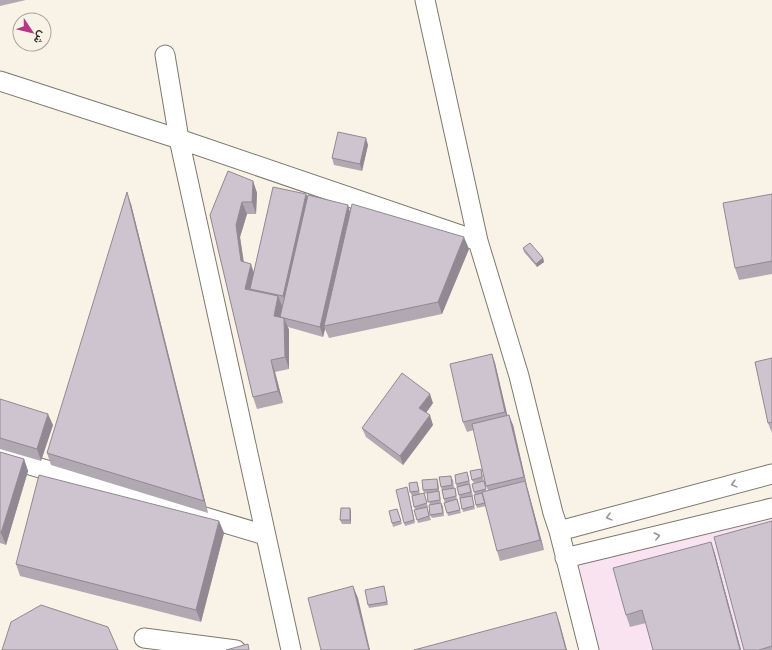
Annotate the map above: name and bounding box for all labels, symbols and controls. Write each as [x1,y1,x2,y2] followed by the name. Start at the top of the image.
[12,12,52,52] north arrow
[31,28,49,47] text: ش
[731,479,738,488] one-way arrow
[605,513,612,521] one-way arrow
[654,532,661,540] one-way arrow

